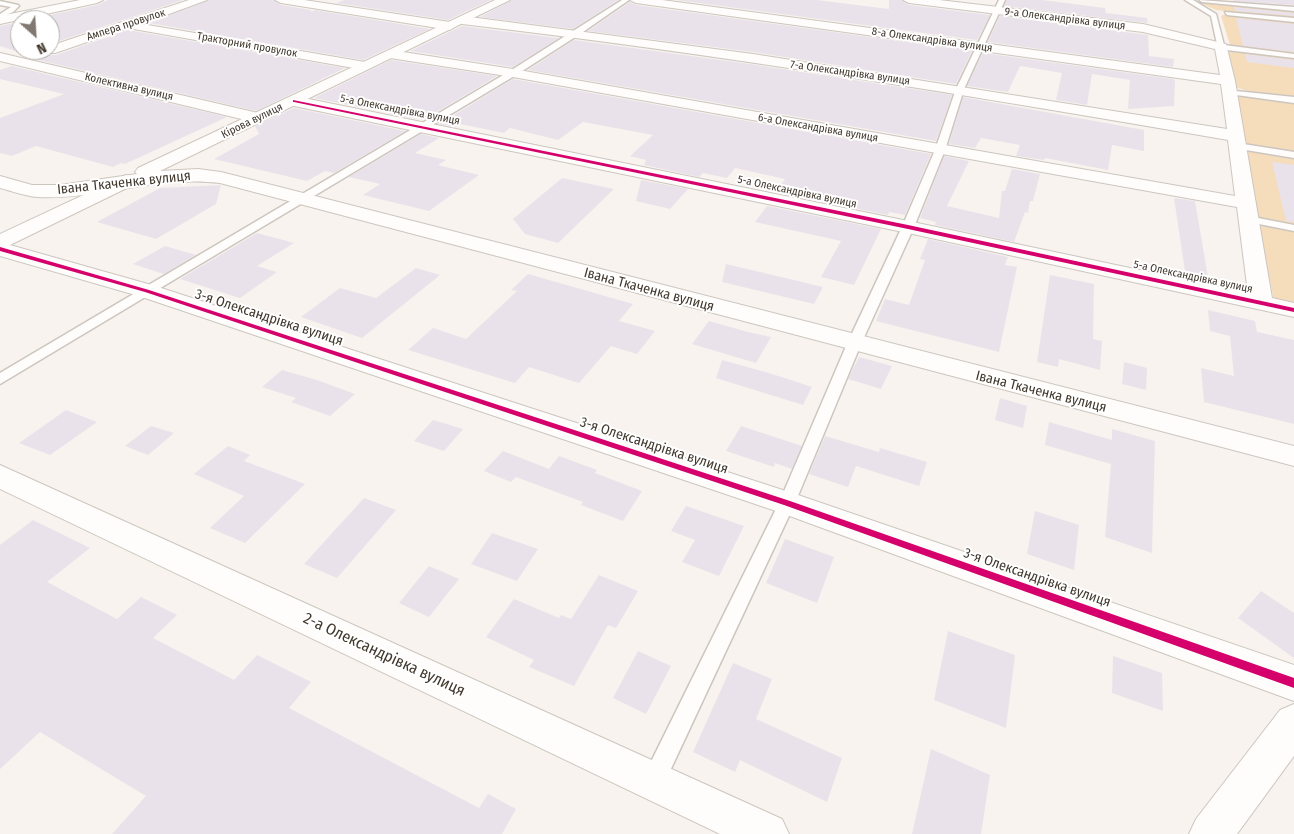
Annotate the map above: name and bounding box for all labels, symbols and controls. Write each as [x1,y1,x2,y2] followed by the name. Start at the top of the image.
[1004,5,1126,33] street label: 9-а Олександрівка вулиця
[85,6,167,44] street label: Ампера провулок
[10,10,60,60] north arrow
[871,25,993,55] street label: 8-а Олександрівка вулиця
[196,30,298,60] street label: Тракторний провулок
[34,39,49,58] text: N
[789,58,911,88] street label: 7-а Олександрівка вулиця
[83,70,175,104] street label: Колективна вулиця
[339,92,461,128] street label: 5-а Олександрівка вулиця
[219,100,285,142] street label: Кірова вулиця
[757,111,879,145] street label: 6-а Олександрівка вулиця
[56,168,192,198] street label: Івана Ткаченка вулиця
[736,173,858,211] street label: 5-а Олександрівка вулиця
[1132,258,1254,296] street label: 5-а Олександрівка вулиця
[582,265,716,315] street label: Івана Ткаченка вулиця
[193,286,345,350] street label: 3-я Олександрівка вулиця
[974,368,1108,416] street label: Івана Ткаченка вулиця
[578,414,730,478] street label: 3-я Олександрівка вулиця
[961,545,1113,611] street label: 3-я Олександрівка вулиця
[300,609,468,701] street label: 2-а Олександрівка вулиця

